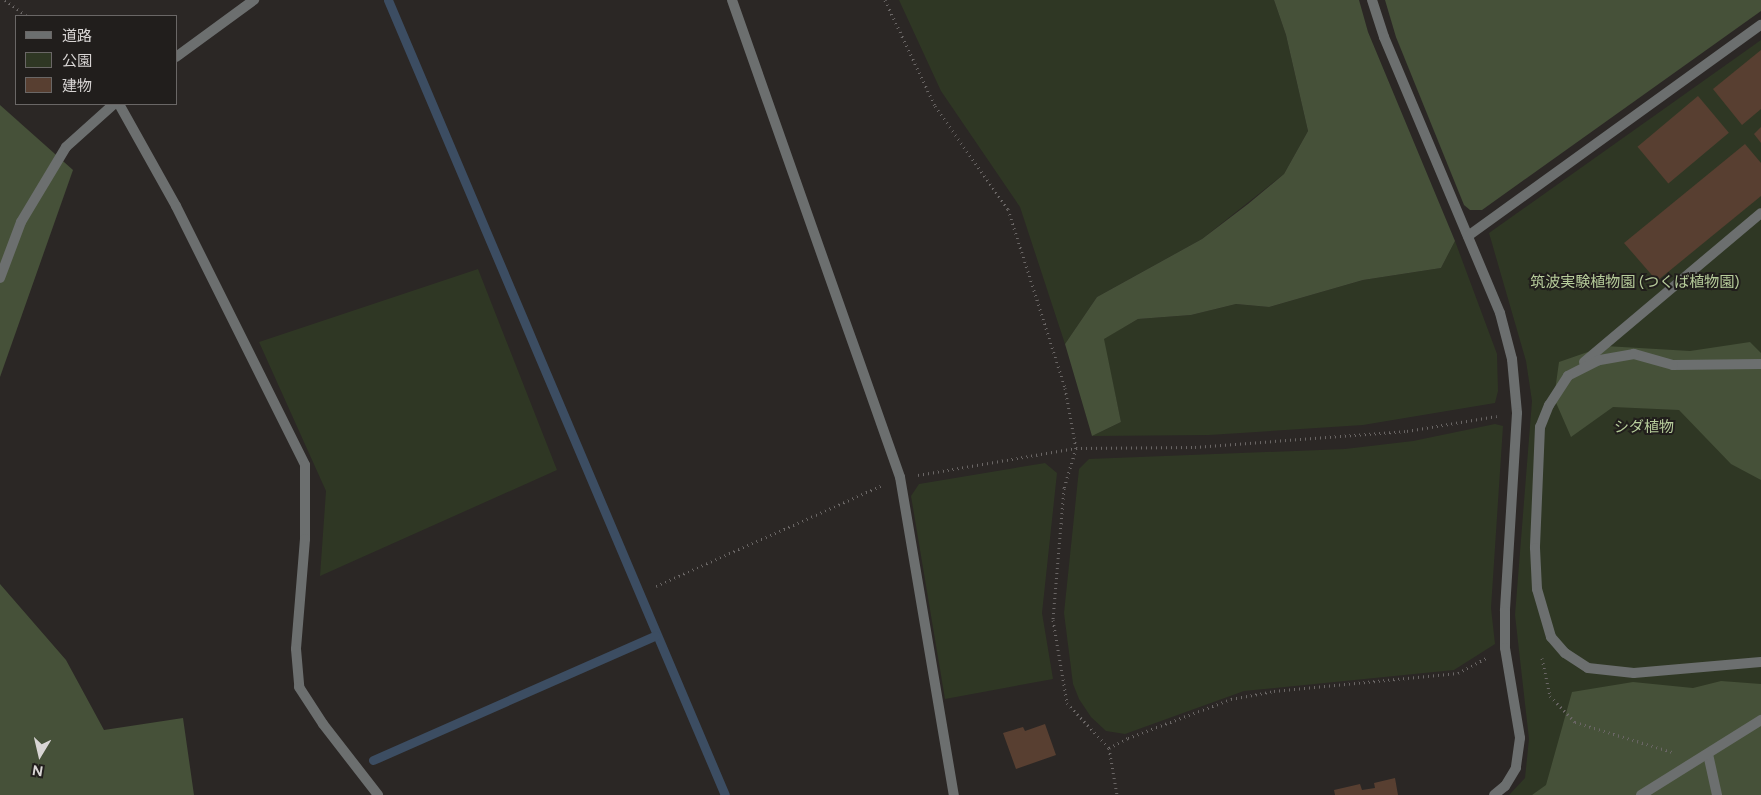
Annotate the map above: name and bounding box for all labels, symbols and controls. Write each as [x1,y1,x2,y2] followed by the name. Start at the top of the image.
[15,15,178,105] legend
[62,27,92,45] text: 道路
[62,52,92,70] text: 公園
[62,77,92,95] text: 建物
[1530,274,1740,292] park label: 筑波実験植物園 (つくば植物園)
[1614,419,1674,437] park label: シダ植物
[15,730,65,780] north arrow
[31,761,44,780] text: N

